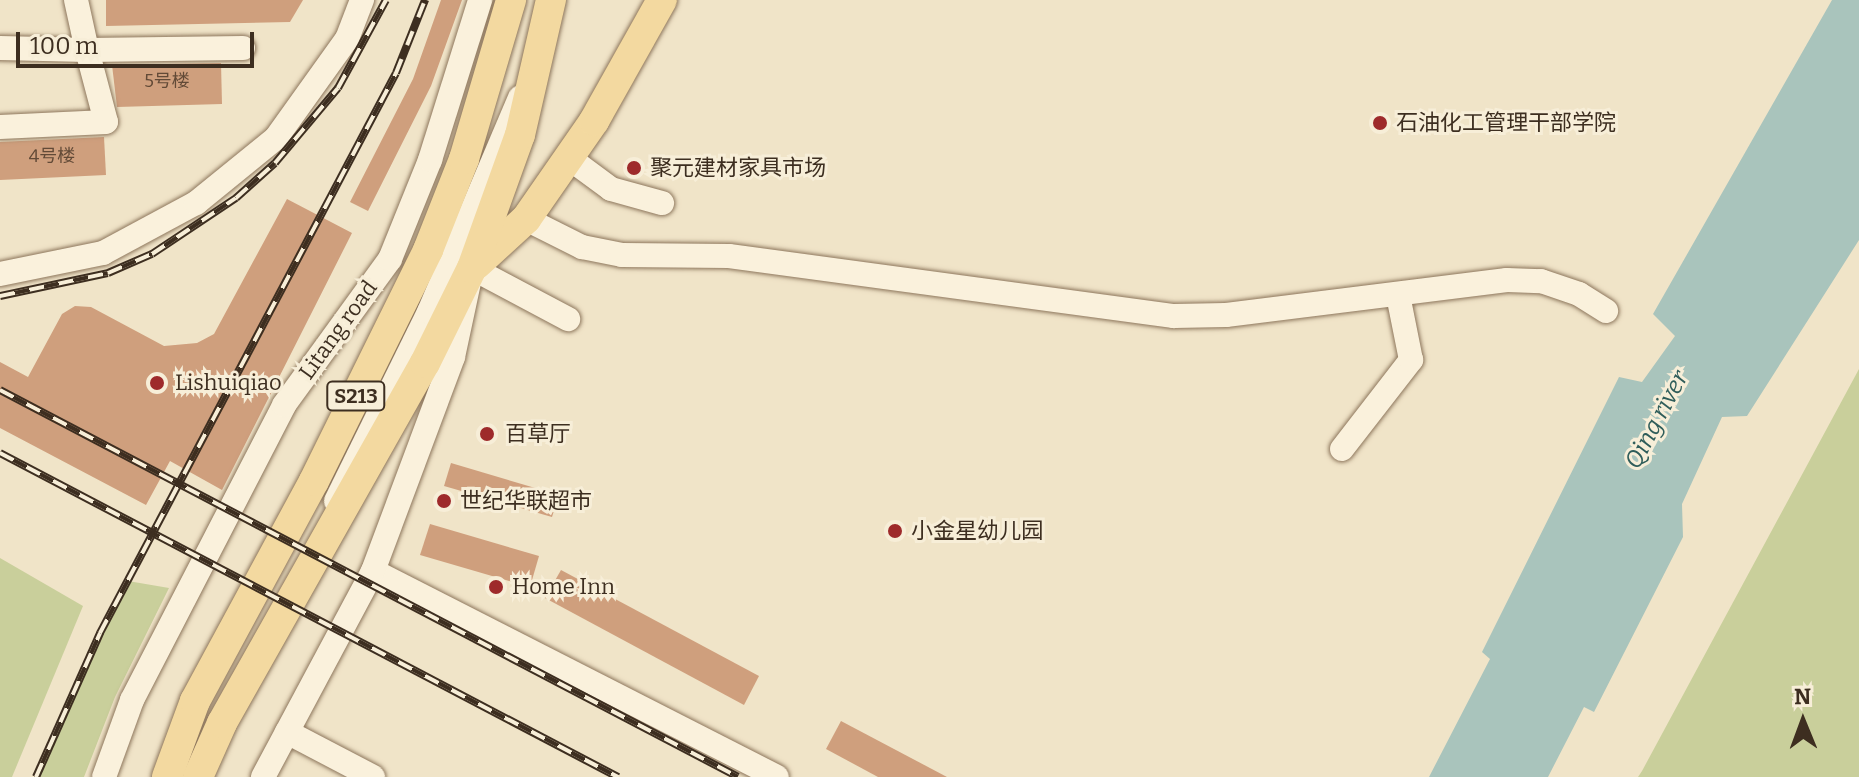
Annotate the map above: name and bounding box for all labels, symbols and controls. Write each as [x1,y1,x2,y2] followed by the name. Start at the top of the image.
[20,16,258,66] scale bar
[30,32,98,60] text: 100 m
[144,70,190,92] house number: 5号楼
[1396,110,1616,136] place label: 石油化工管理干部学院
[1371,114,1389,132] marker: 石油化工管理干部学院
[29,145,75,167] house number: 4号楼
[650,155,826,181] place label: 聚元建材家具市场
[625,159,643,177] marker: 聚元建材家具市场
[293,275,383,385] street label: Litang road
[1619,366,1695,474] water label: Qing river
[175,370,282,396] place label: Lishuiqiao
[146,372,168,394] marker: Lishuiqiao
[326,380,386,412] road number: S213
[505,421,571,447] place label: 百草厅
[476,423,498,445] marker: 百草厅
[460,488,592,514] place label: 世纪华联超市
[435,492,453,510] marker: 世纪华联超市
[911,518,1043,544] place label: 小金星幼儿园
[886,522,904,540] marker: 小金星幼儿园
[512,574,615,600] place label: Home Inn
[487,578,505,596] marker: Home Inn
[1763,681,1843,761] north arrow
[1794,683,1811,710] text: N

